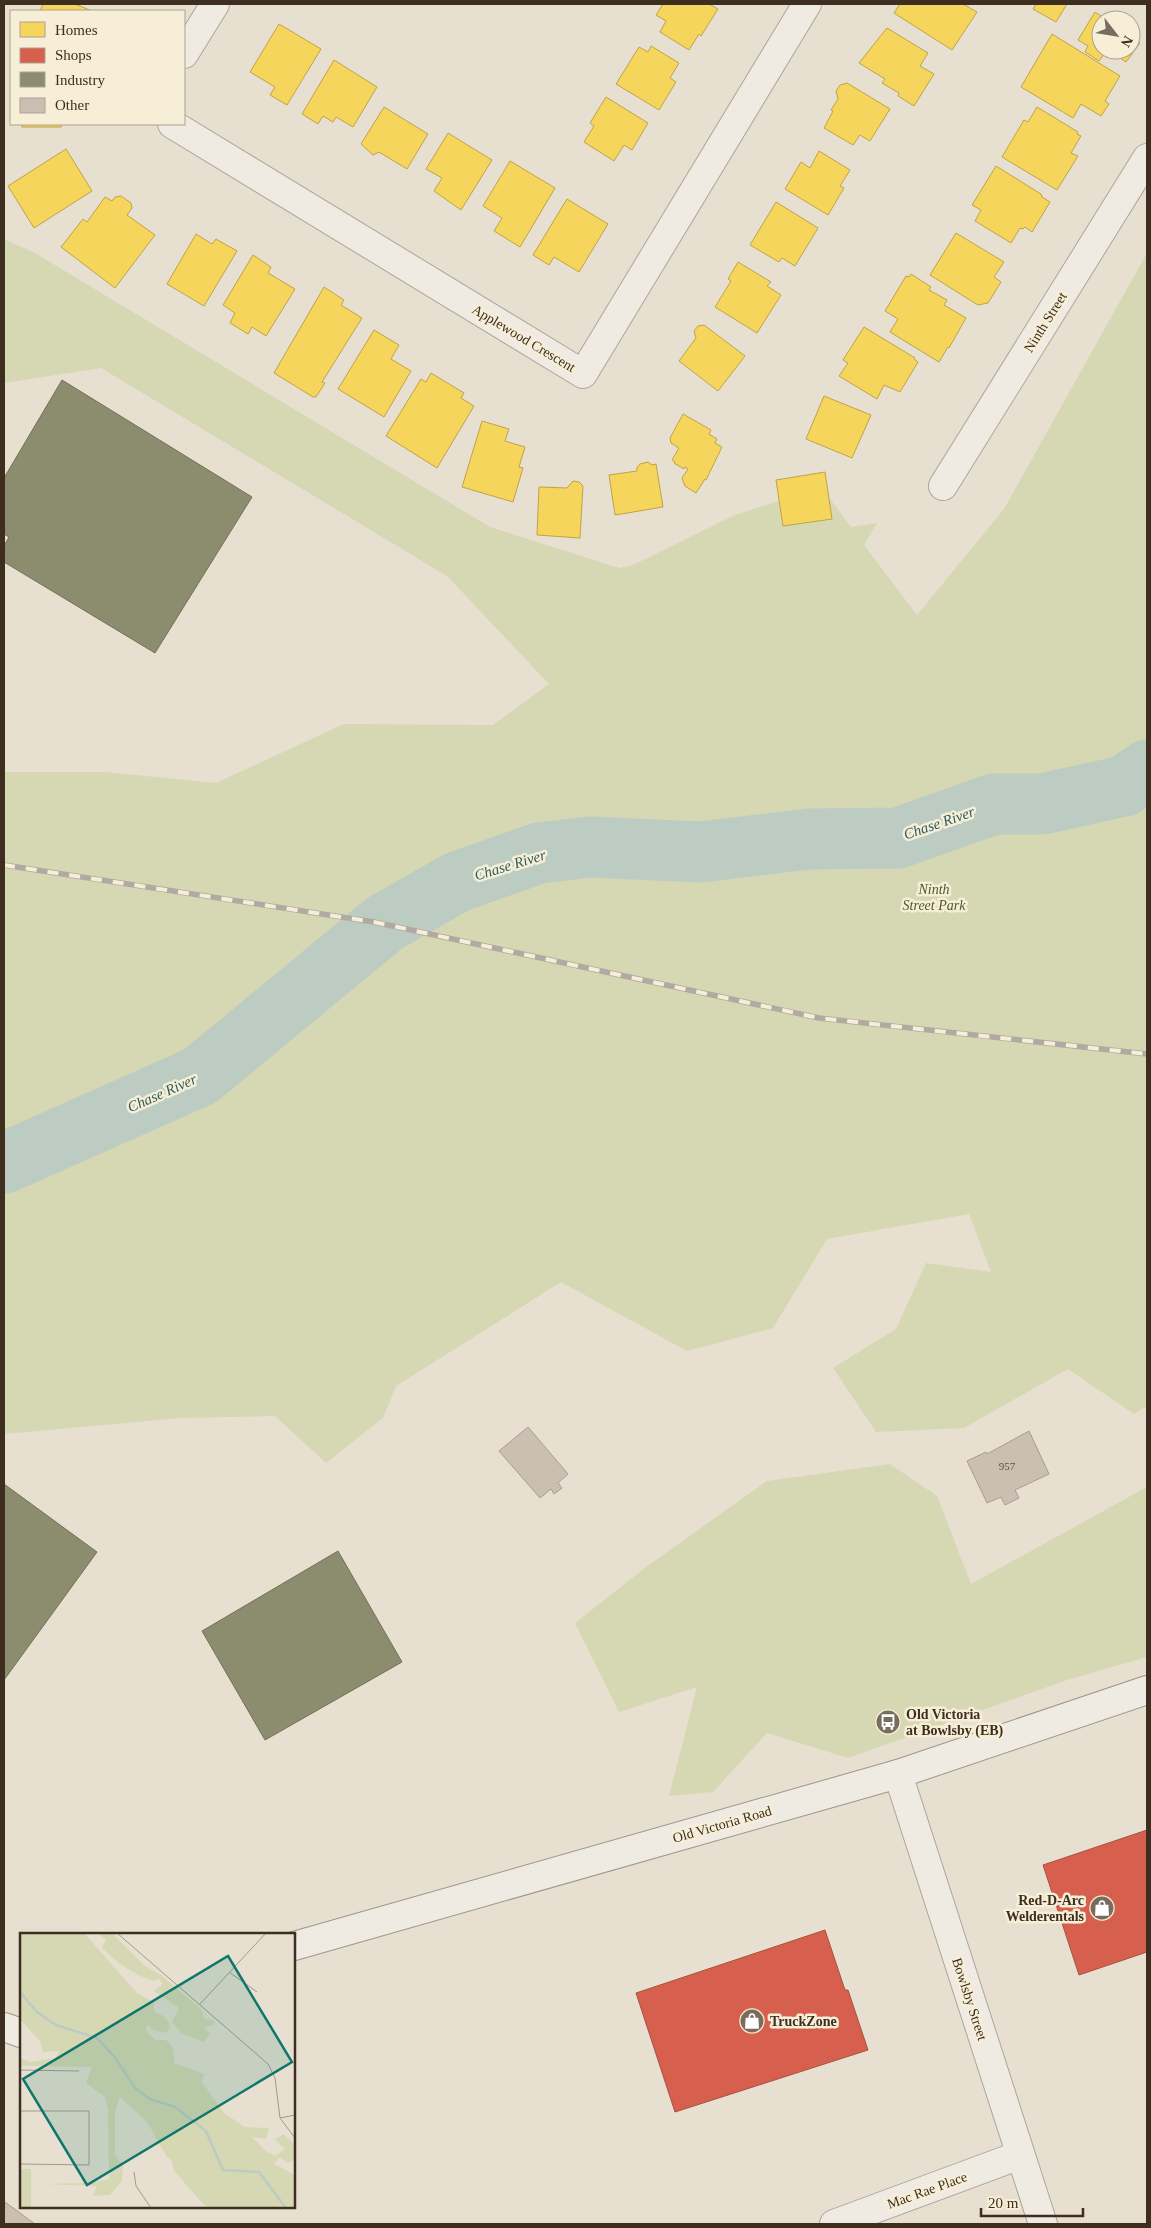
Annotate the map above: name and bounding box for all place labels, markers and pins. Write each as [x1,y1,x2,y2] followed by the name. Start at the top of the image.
[906,1707,1004,1739] place label: Old Victoria at Bowlsby (EB)
[875,1709,901,1735] bus stop icon: Old Victoria at Bowlsby (EB)
[1006,1893,1085,1924] place label: Red-D-Arc Welderentals
[1089,1895,1115,1921] shop icon: Red-D-Arc Welderentals
[739,2008,765,2034] shop icon: TruckZone
[770,2014,837,2029] place label: TruckZone

